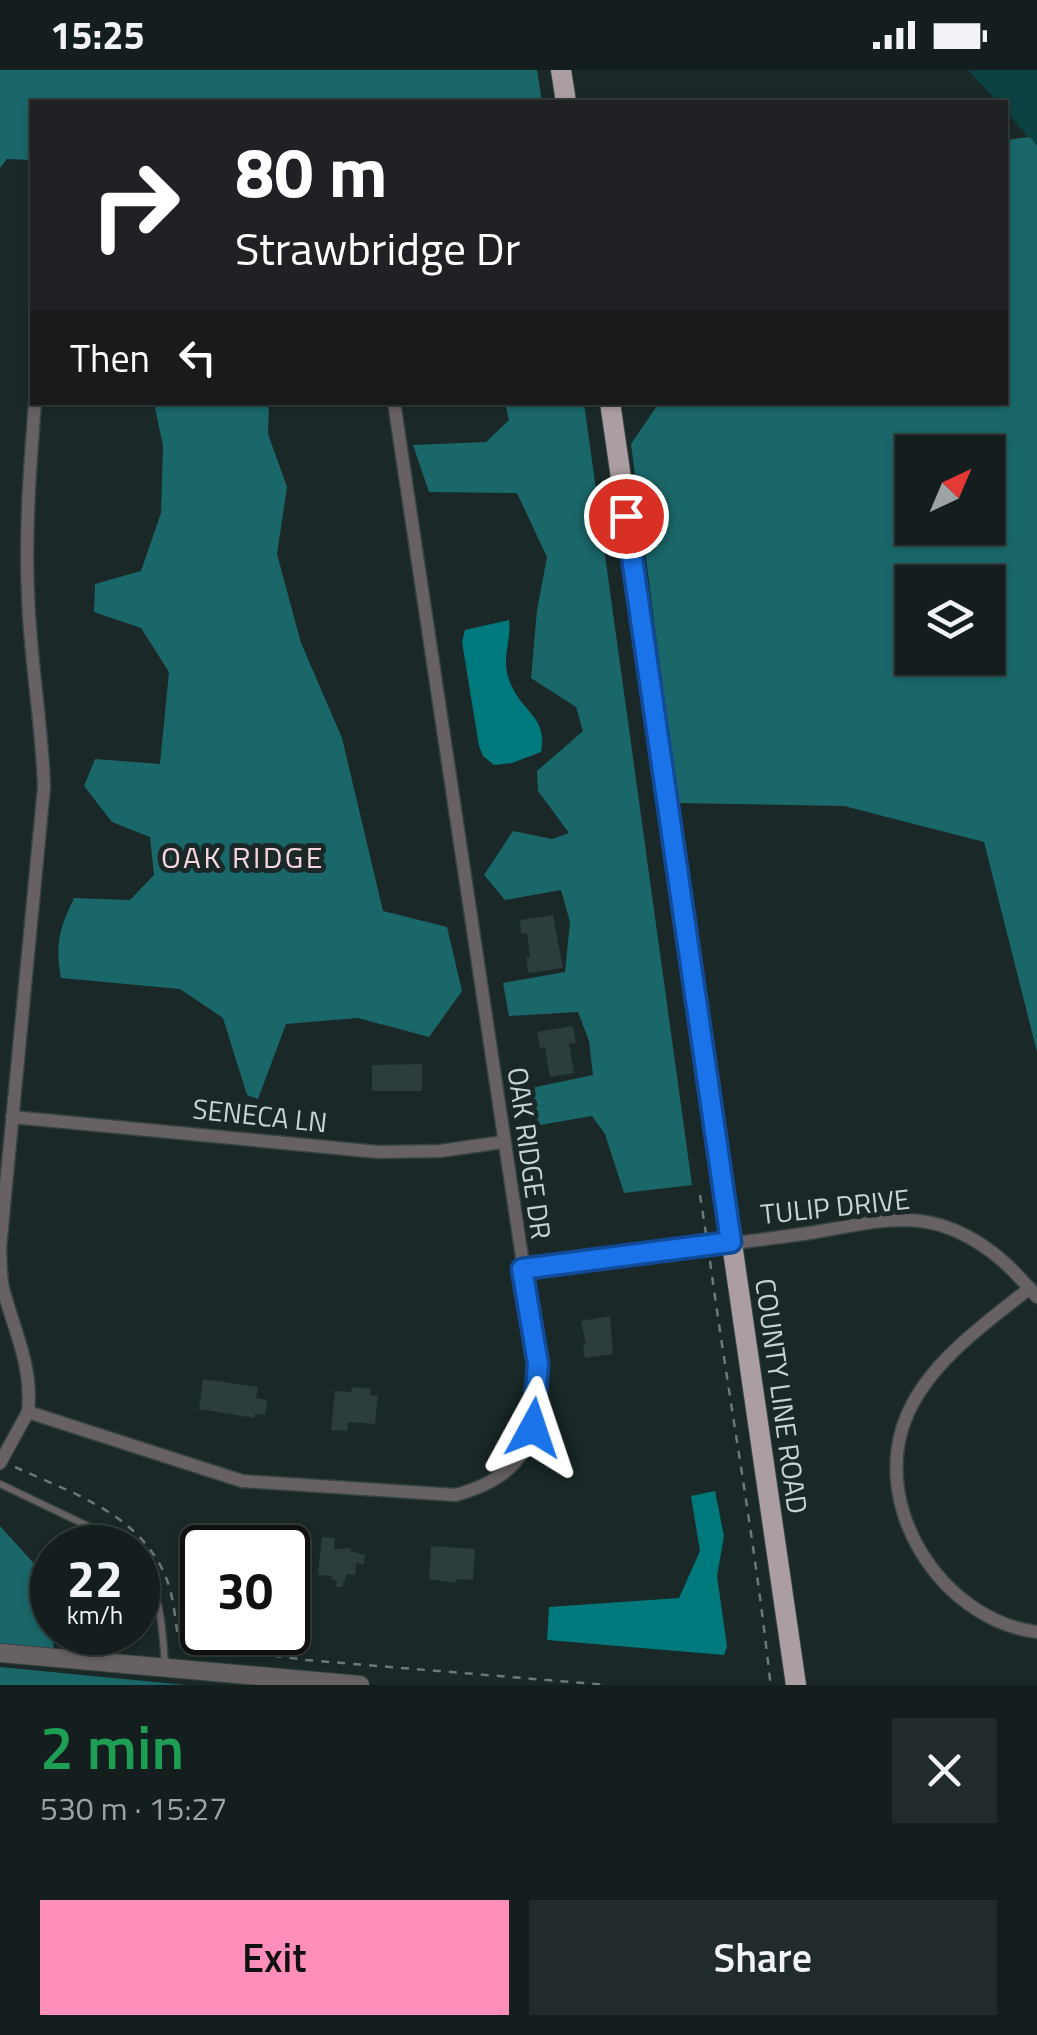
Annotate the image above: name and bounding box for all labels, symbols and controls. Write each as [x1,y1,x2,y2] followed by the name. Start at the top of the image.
[50,6,145,64] text: 15:25
[235,118,388,224] text: 80 m
[70,140,200,270] icon: right
[235,214,520,282] text: Strawbridge Dr
[70,329,150,387] text: Then
[170,330,225,385] icon: left
[895,435,1005,545] north arrow
[895,435,1005,675] map controls
[584,474,669,559] pin
[599,489,654,544] icon: arrive
[895,565,1005,675] button: layers
[161,834,325,880] district label: OAK RIDGE
[497,1064,563,1242] street label: OAK RIDGE DR
[190,1087,330,1143] street label: SENECA LN
[758,1177,912,1235] street label: TULIP DRIVE
[744,1275,820,1517] street label: COUNTY LINE ROAD
[481,1376,585,1480] position arrow
[180,1525,310,1655] speed limit sign: 30
[67,1540,123,1616] text: 22
[67,1596,123,1634] text: km/h
[40,1701,184,1792] text: 2 min
[892,1718,997,1823] button: close
[40,1784,227,1832] text: 530 m · 15:27
[40,1900,509,2015] button: Exit
[529,1900,997,2015] button: Share

